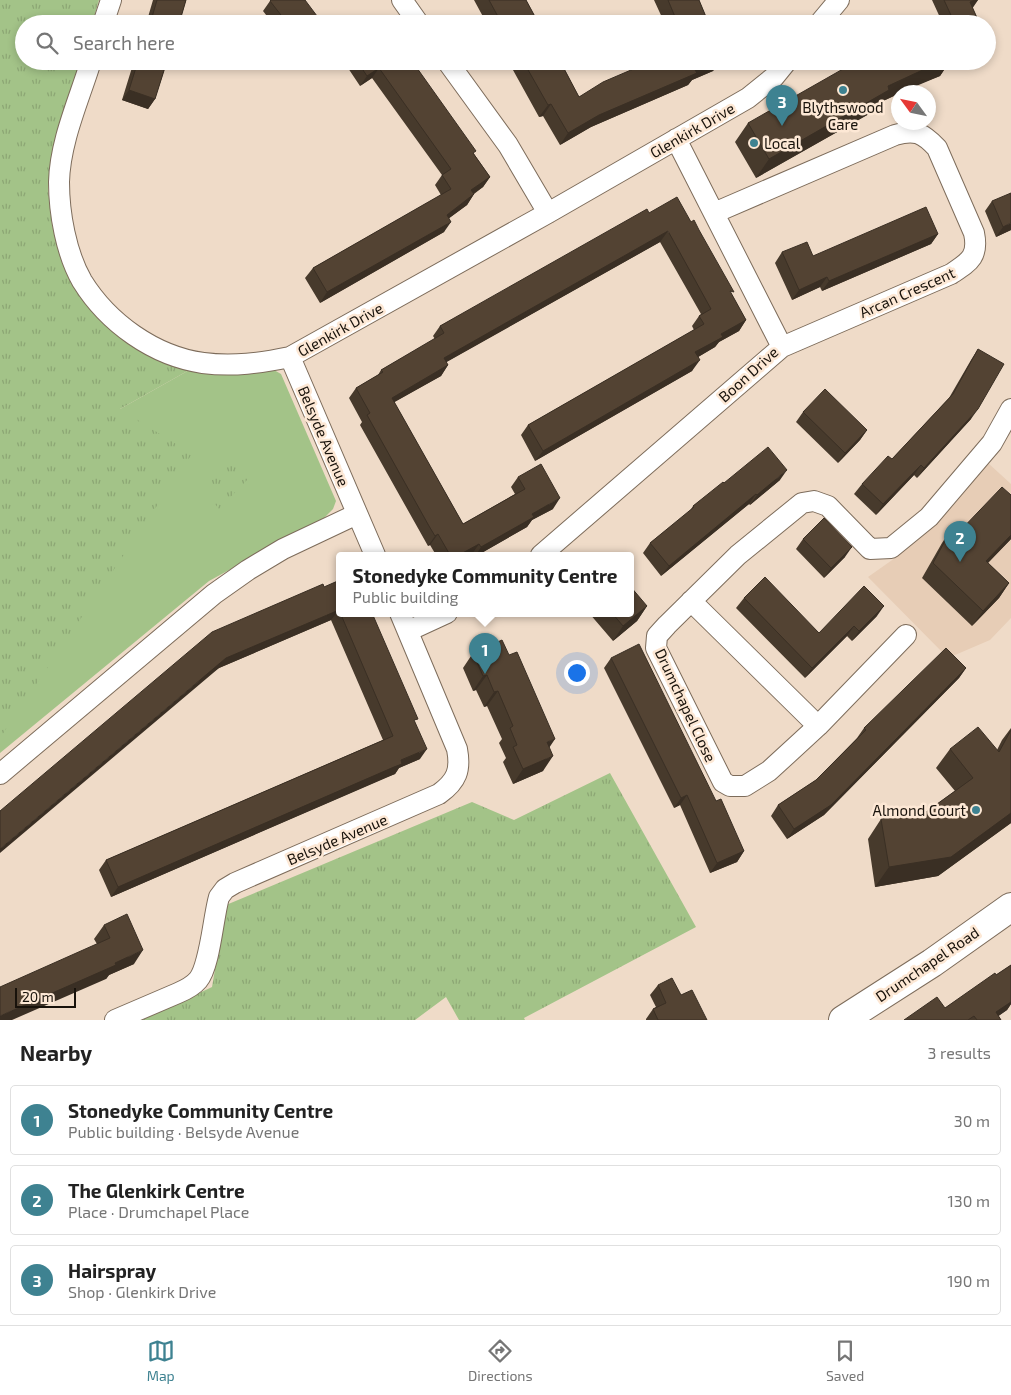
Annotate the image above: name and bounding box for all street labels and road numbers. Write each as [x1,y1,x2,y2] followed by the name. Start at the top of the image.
[647,99,737,161] street label: Glenkirk Drive
[857,263,958,321] street label: Arcan Crescent
[294,298,386,360] street label: Glenkirk Drive
[714,343,782,405] street label: Boon Drive
[295,383,353,489] street label: Belsyde Avenue
[652,645,720,765] street label: Drumchapel Close
[284,810,390,868] street label: Belsyde Avenue
[872,923,982,1005] street label: Drumchapel Road

